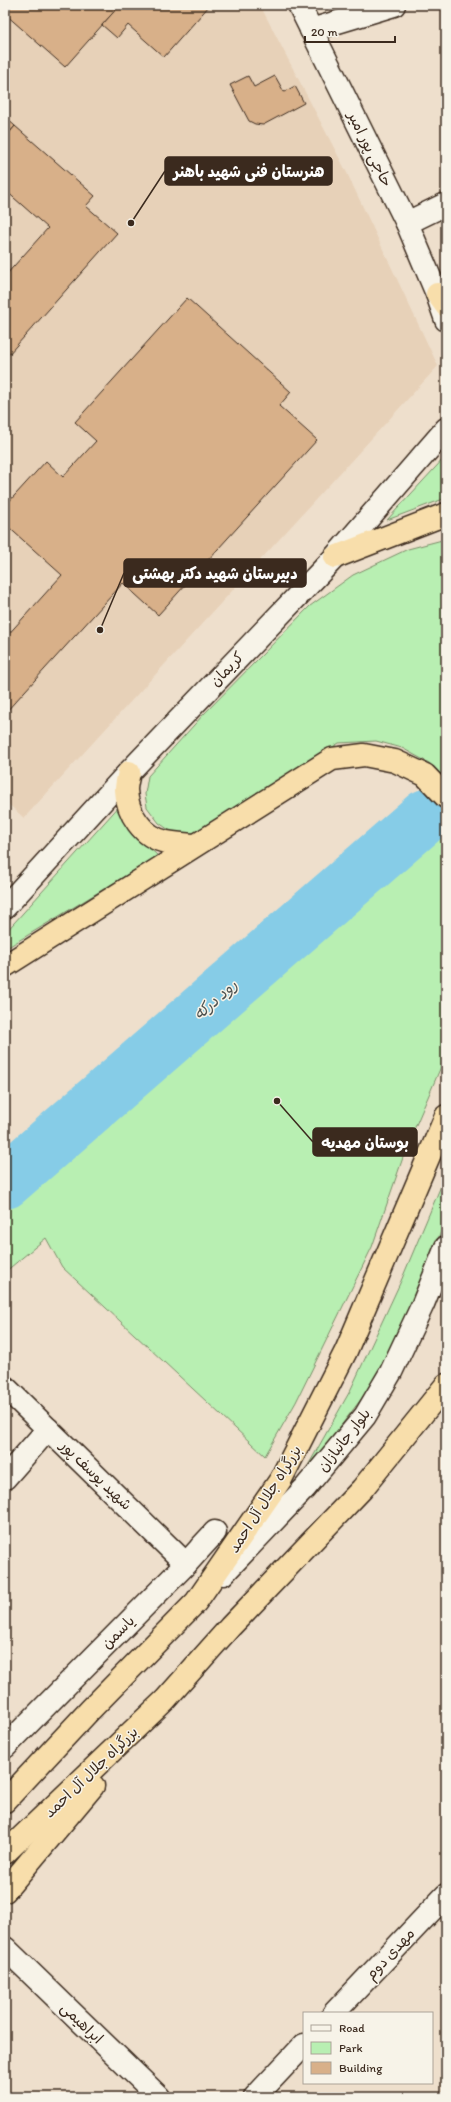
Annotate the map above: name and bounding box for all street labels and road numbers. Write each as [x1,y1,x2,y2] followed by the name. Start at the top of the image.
[342,106,396,190] street label: حاجی پور امیر
[206,648,248,690] street label: کریمان
[314,1405,374,1475] street label: بلوار جانبازان
[55,1436,136,1514] street label: شهید یوسف پور
[225,1442,305,1556] street label: بزرگراه جلال آل احمد
[98,1612,138,1652] street label: یاسمن
[40,1723,142,1821] street label: بزرگراه جلال آل احمد
[362,1924,421,1986] street label: مهدی دوم
[56,1998,107,2048] street label: ابراهیمی

